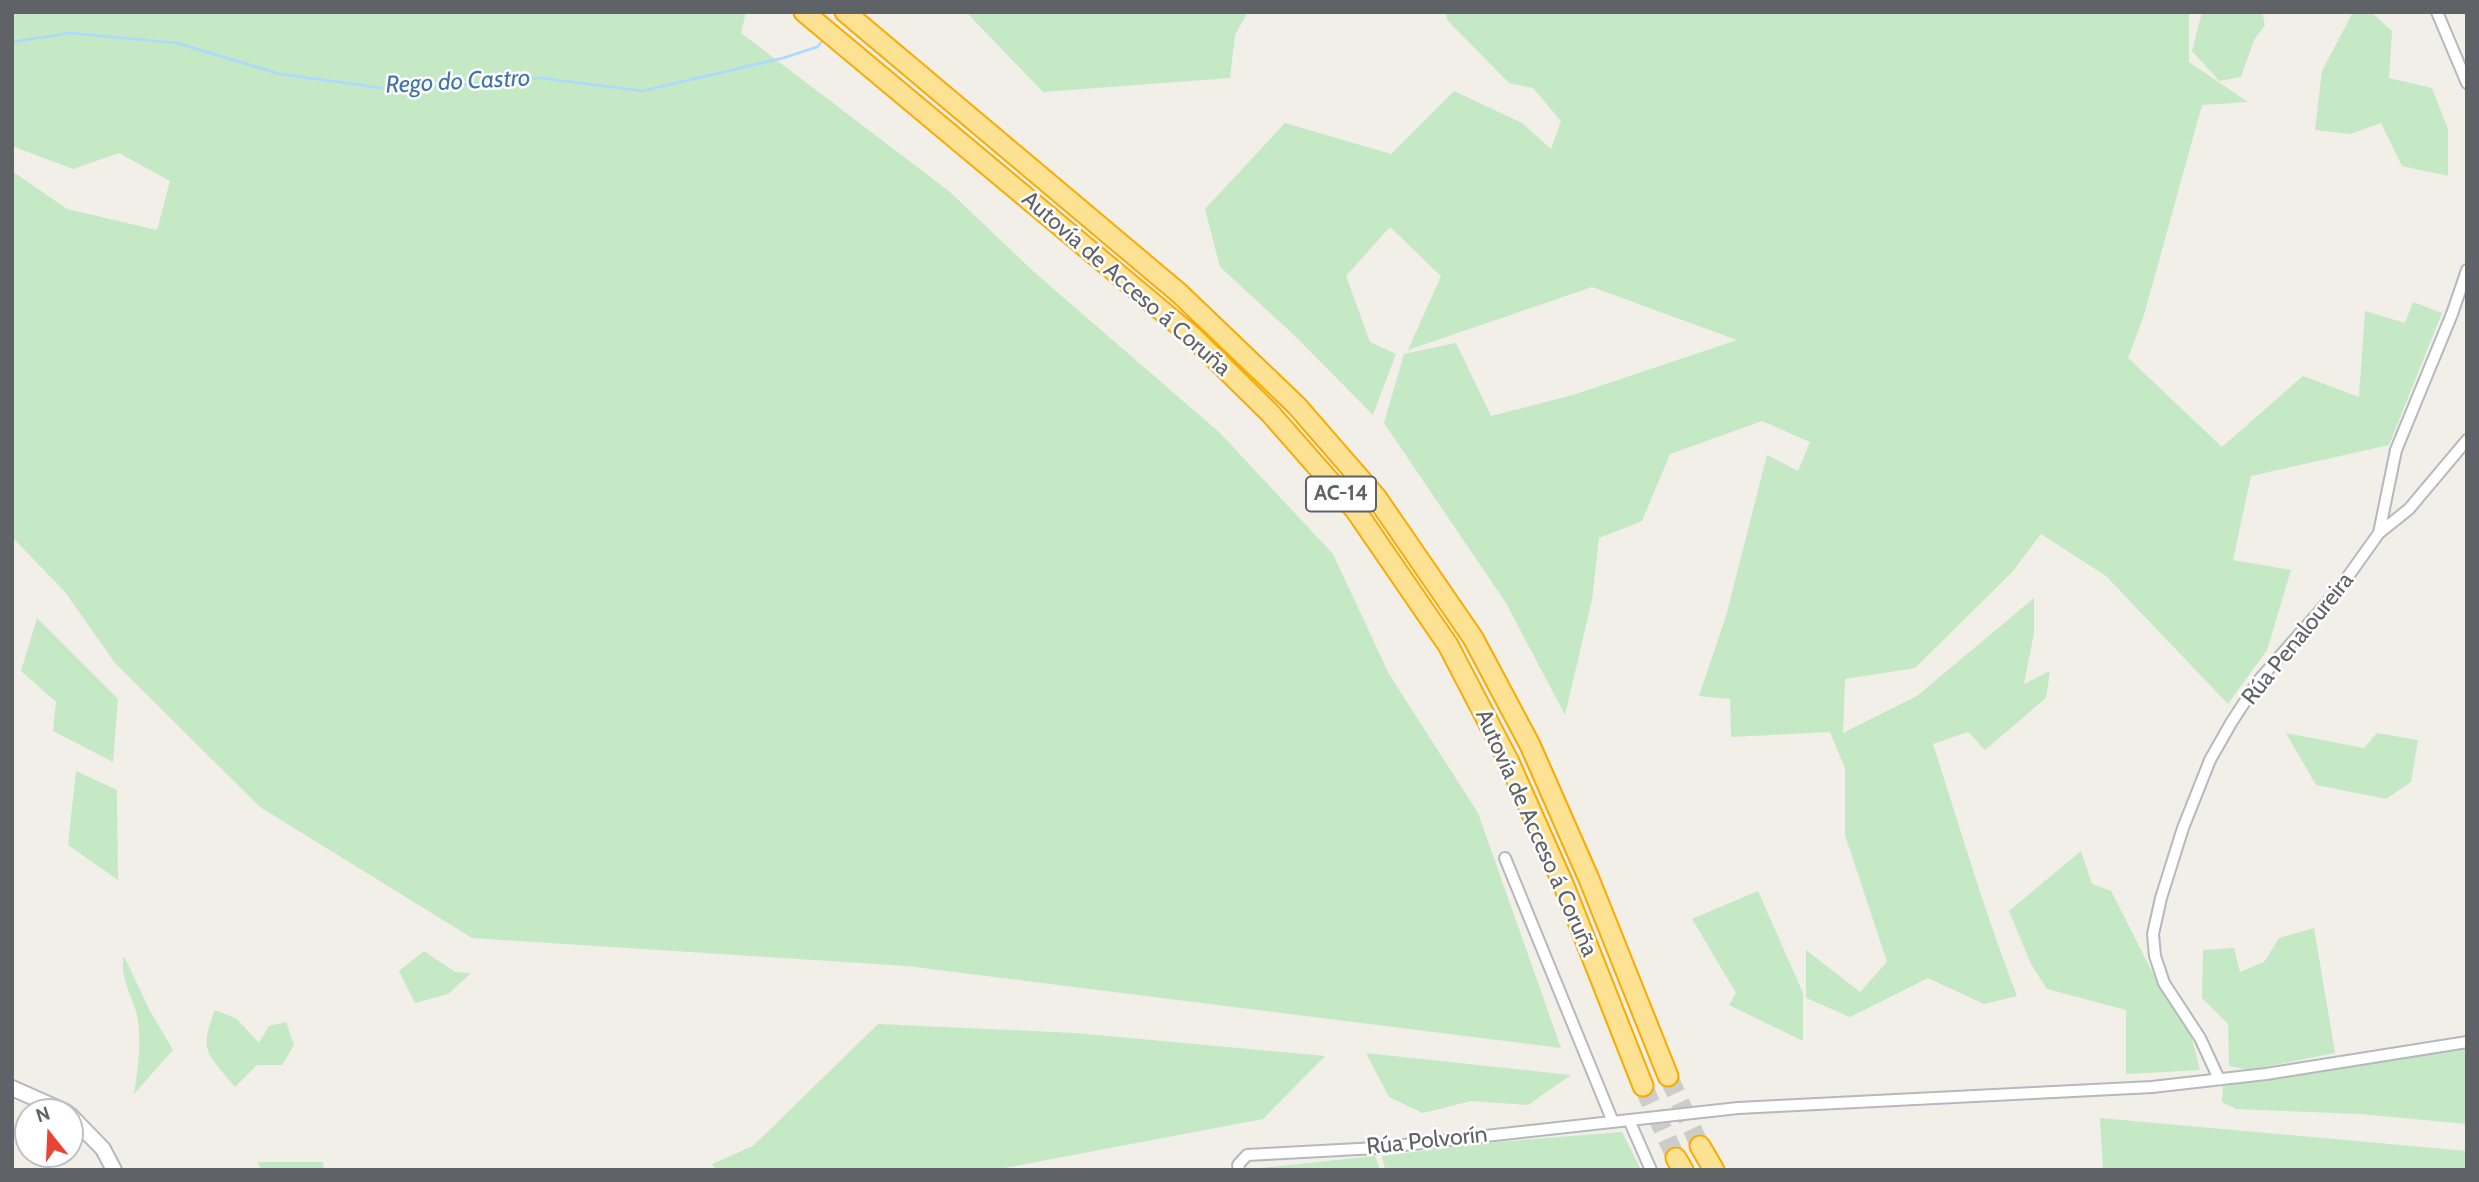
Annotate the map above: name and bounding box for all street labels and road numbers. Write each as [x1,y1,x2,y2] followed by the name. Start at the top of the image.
[1016,186,1236,382] street label: Autovía de Acceso á Coruña
[1306,476,1376,512] road number: AC-14
[2236,567,2360,711] street label: Rúa Penaloureira
[1469,705,1603,961] street label: Autovía de Acceso á Coruña
[1365,1121,1489,1161] street label: Rúa Polvorín

